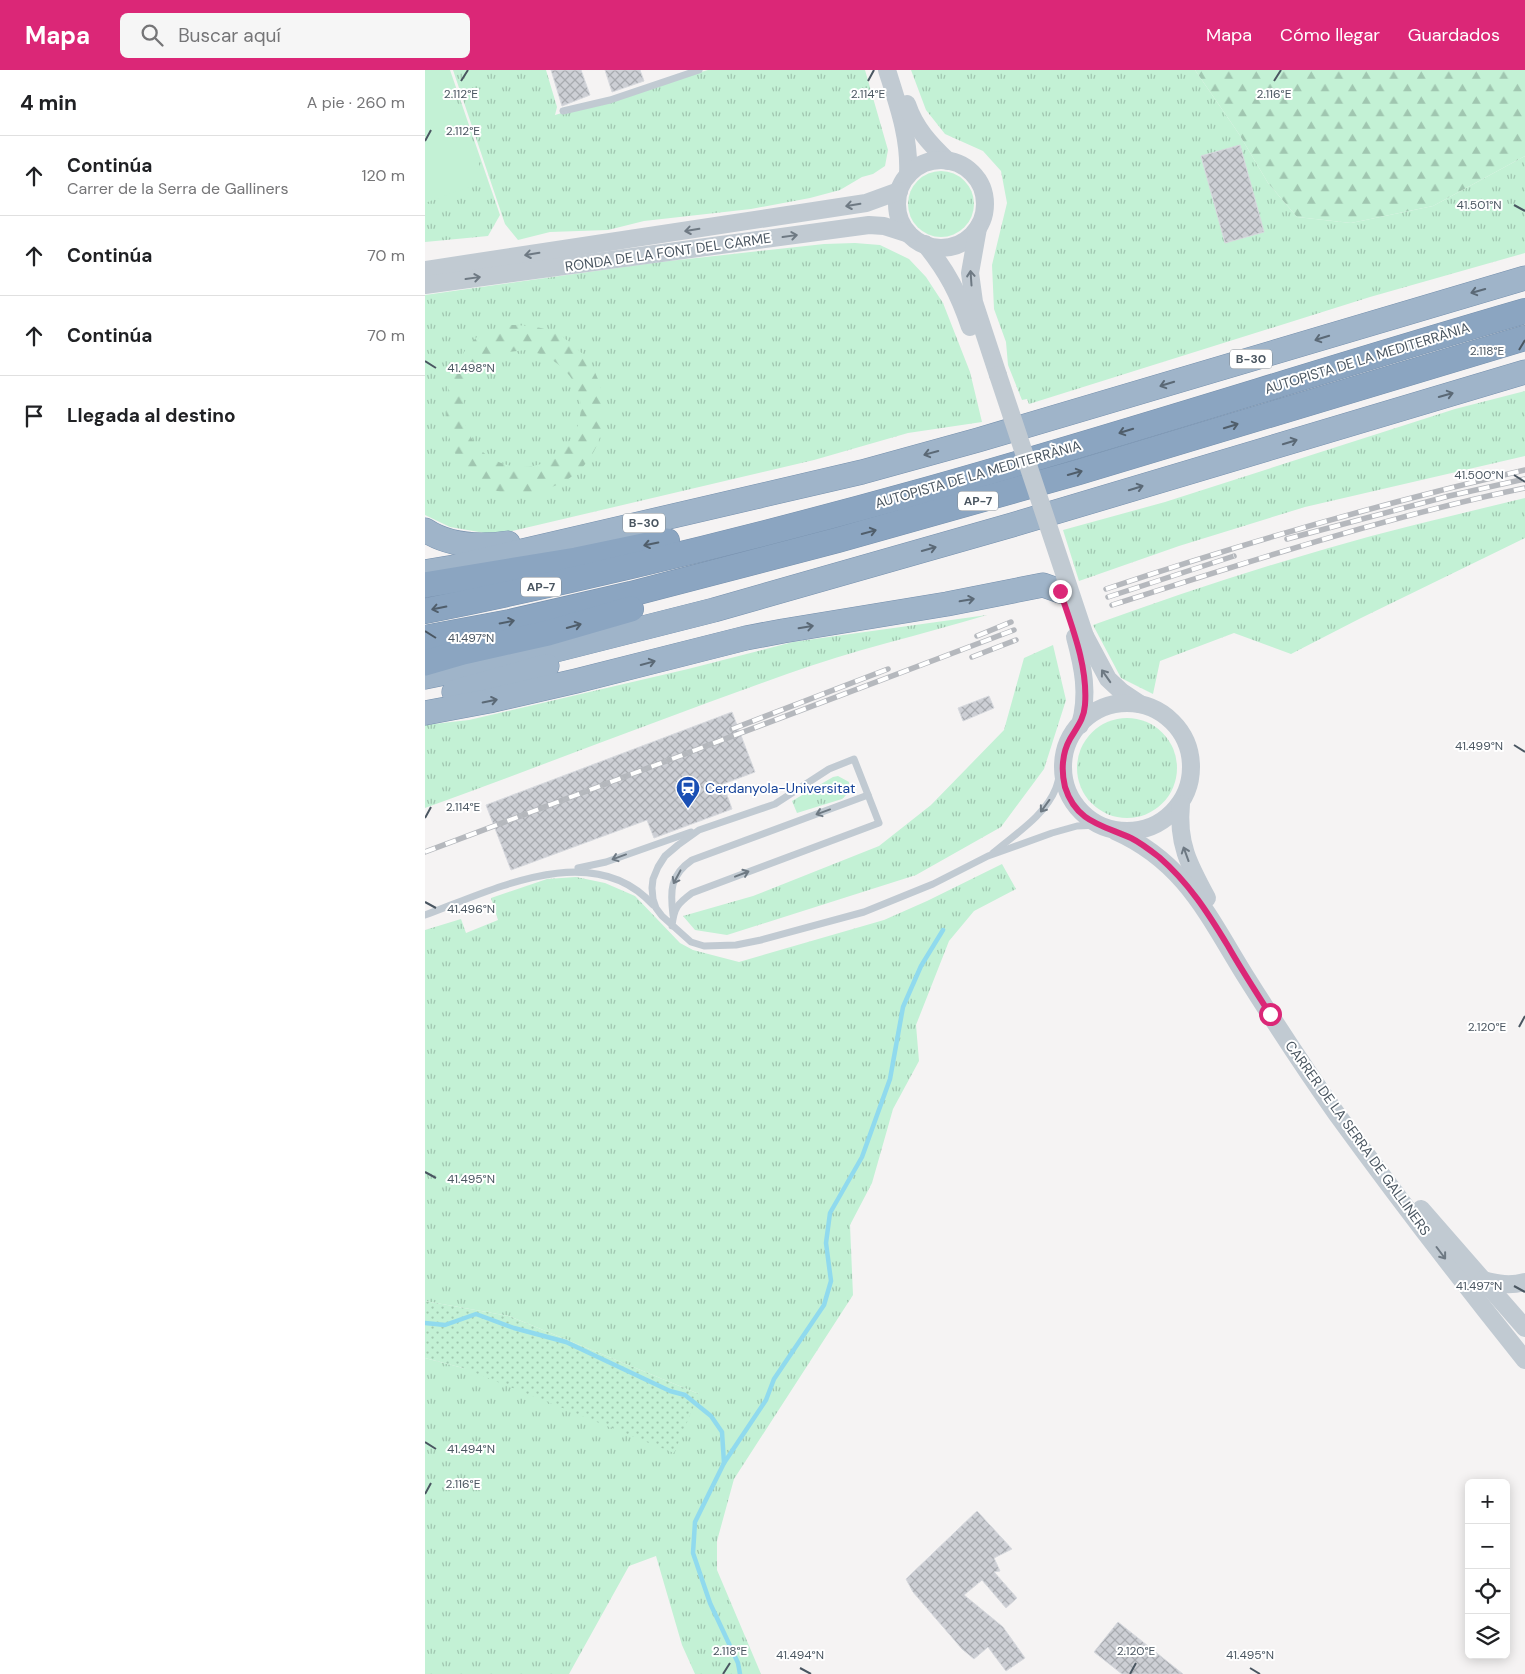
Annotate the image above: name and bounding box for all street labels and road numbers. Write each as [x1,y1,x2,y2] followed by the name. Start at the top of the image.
[564,229,772,275] street label: RONDA DE LA FONT DEL CARME
[1262,318,1472,398] street label: AUTOPISTA DE LA MEDITERRÀNIA
[1230,350,1272,368] road number: B-30
[873,436,1083,512] street label: AUTOPISTA DE LA MEDITERRÀNIA
[958,492,998,511] road number: AP-7
[623,513,665,532] road number: B-30
[521,578,561,596] road number: AP-7
[1281,1037,1435,1239] street label: CARRER DE LA SERRA DE GALLINERS

